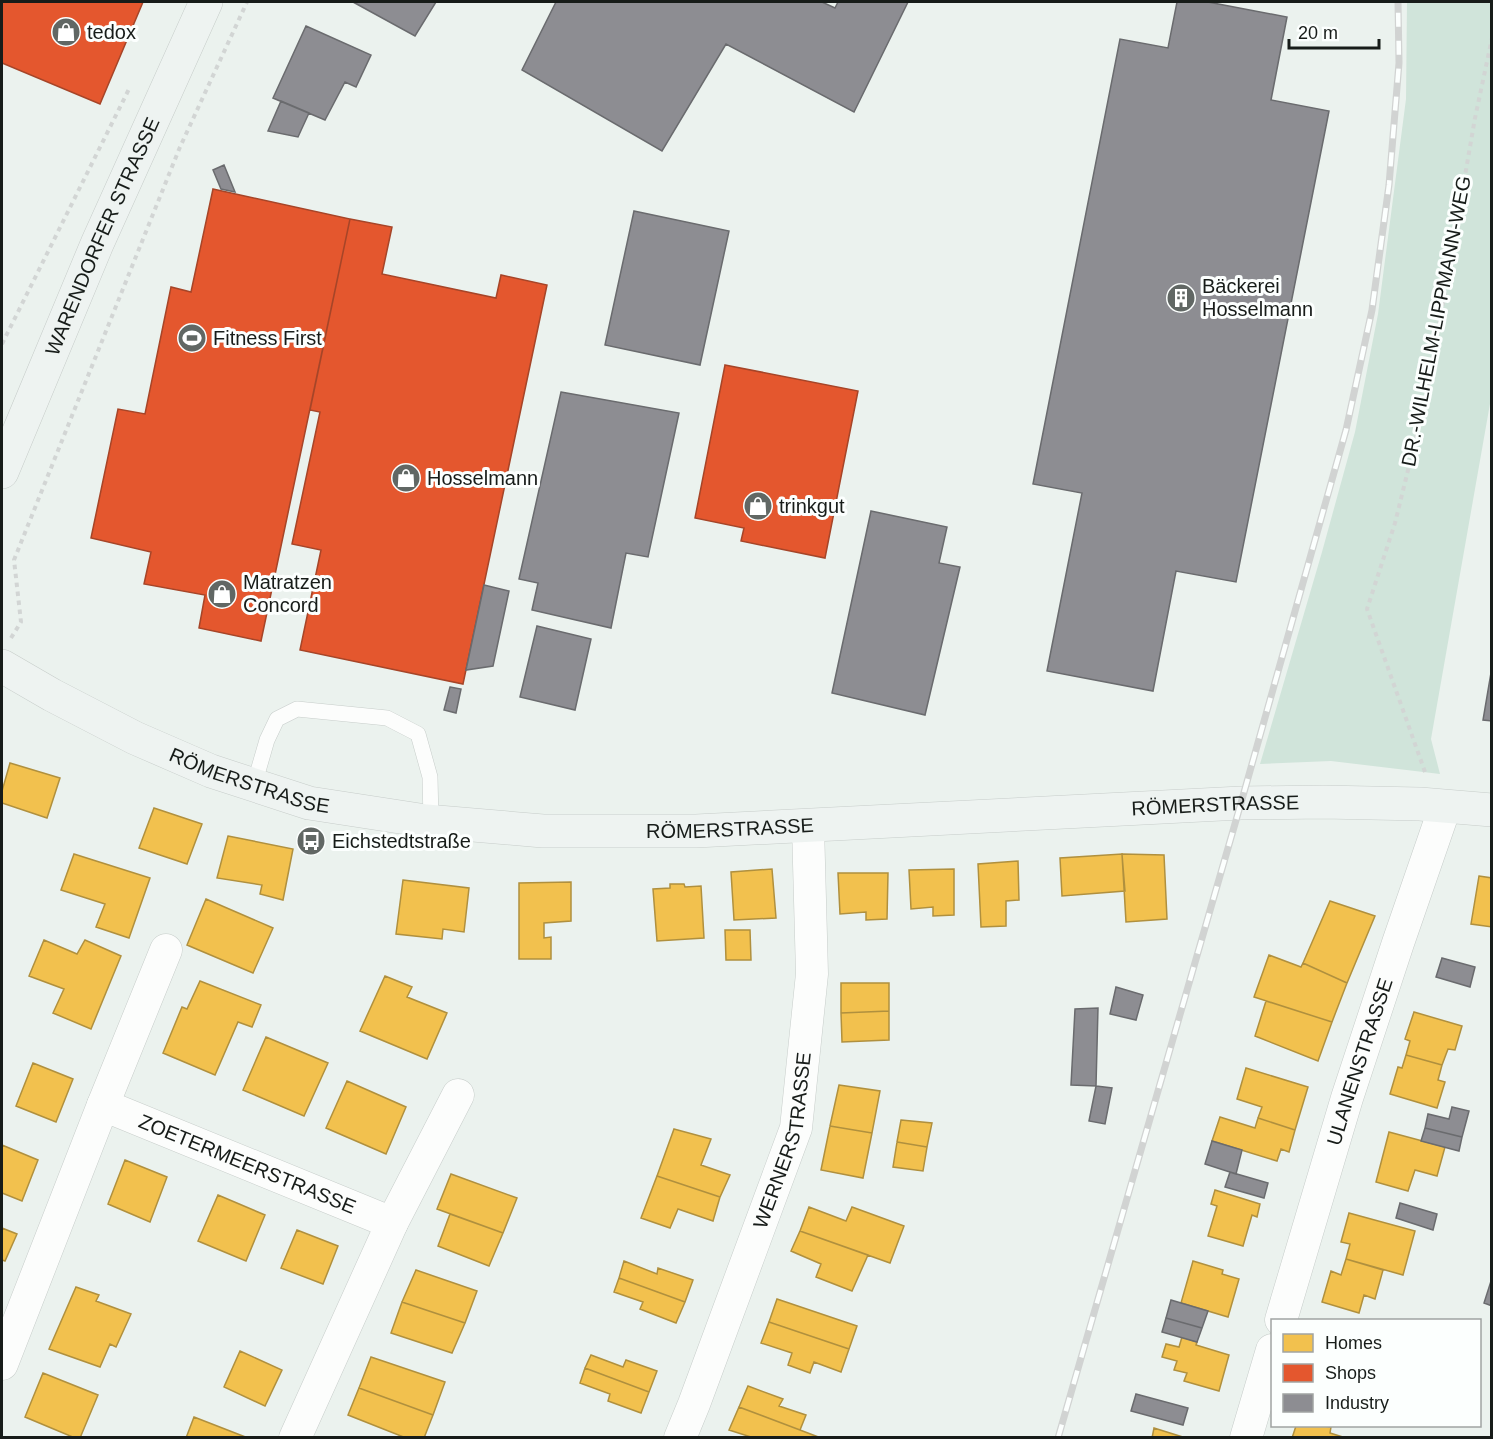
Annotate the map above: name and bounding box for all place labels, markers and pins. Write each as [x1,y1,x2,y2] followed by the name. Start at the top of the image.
[50,16,82,48] shop icon: tedox
[87,21,136,43] place label: tedox
[1202,275,1313,320] place label: Bäckerei Hosselmann
[1165,282,1197,314] building icon: Bäckerei Hosselmann
[176,322,208,354] sports icon: Fitness First
[213,327,322,349] place label: Fitness First
[390,462,422,494] shop icon: Hosselmann
[427,467,538,489] place label: Hosselmann
[742,490,774,522] shop icon: trinkgut
[779,495,845,517] place label: trinkgut
[243,571,332,616] place label: Matratzen Concord
[206,578,238,610] shop icon: Matratzen Concord
[295,825,327,857] bus stop icon: Eichstedtstraße
[332,830,471,852] place label: Eichstedtstraße

